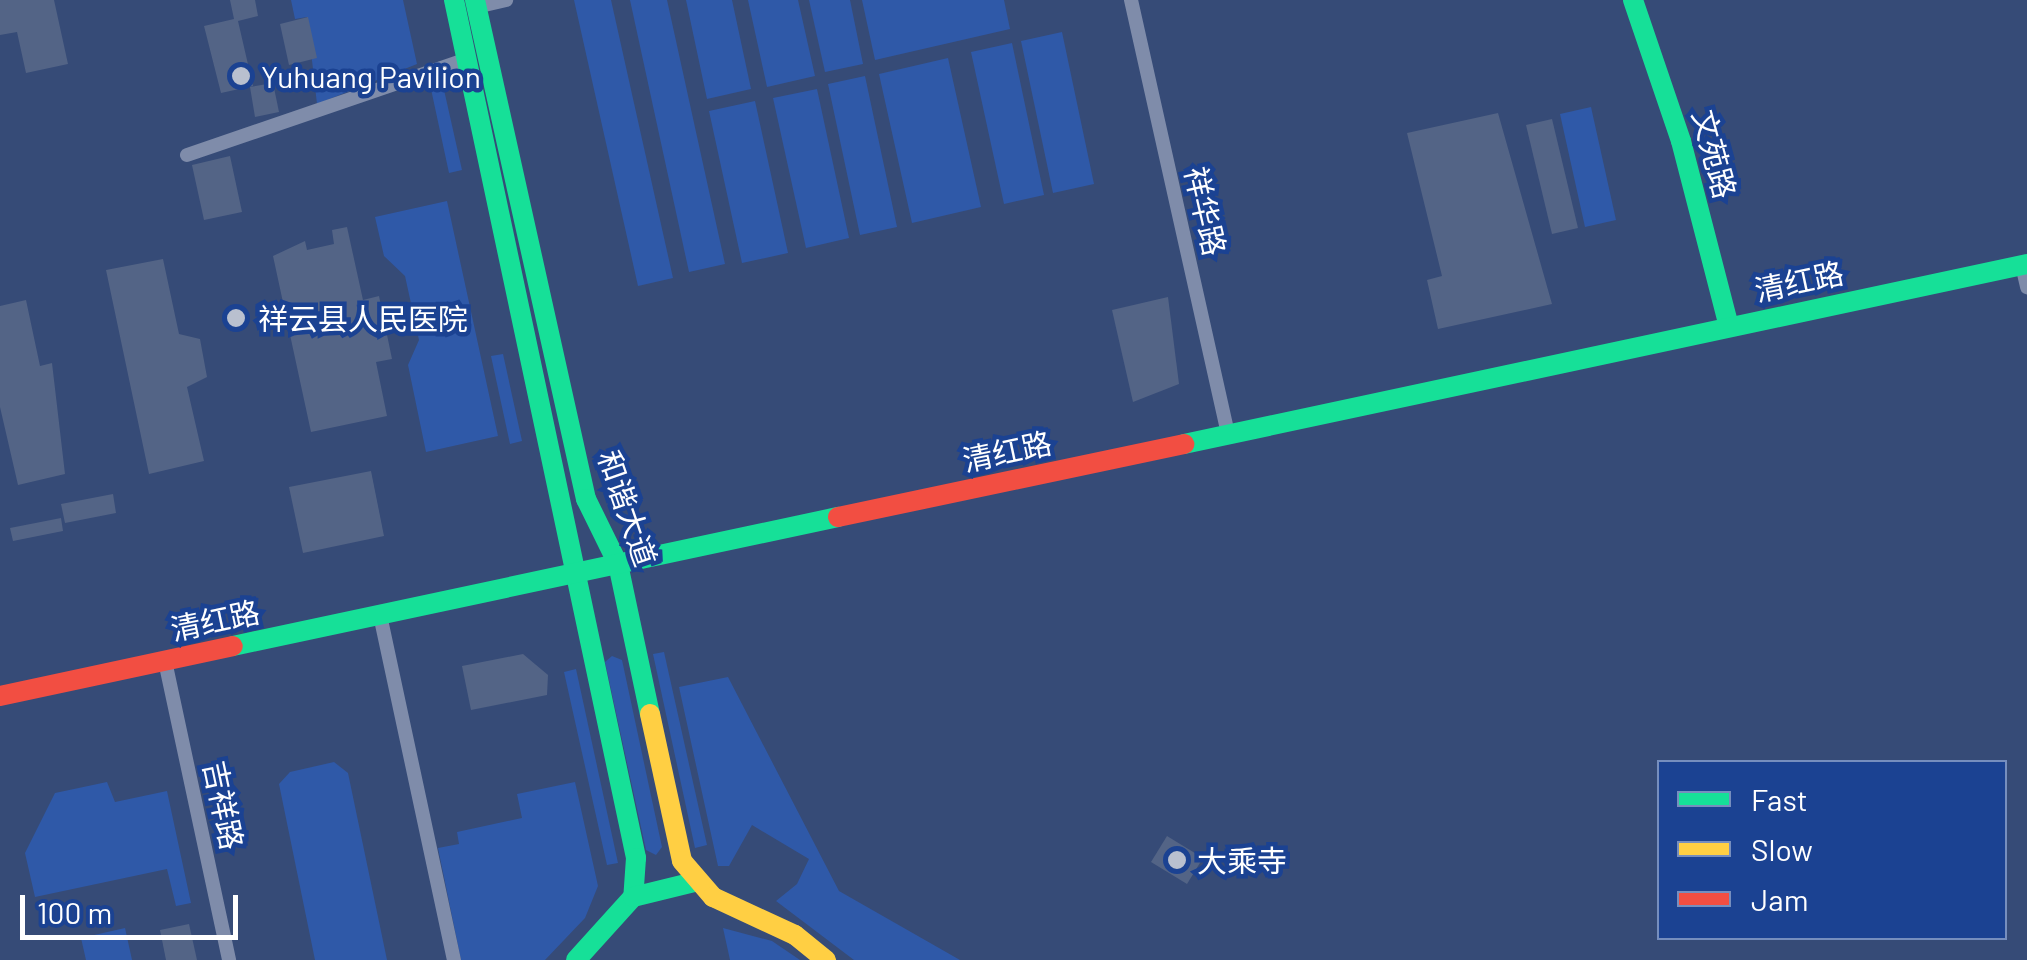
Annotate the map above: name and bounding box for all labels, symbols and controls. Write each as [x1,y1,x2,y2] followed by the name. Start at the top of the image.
[261,58,481,94] place label: Yuhuang Pavilion
[230,65,252,87] marker: Yuhuang Pavilion
[1686,106,1744,202] street label: 文苑路
[1178,163,1234,259] street label: 祥华路
[1751,254,1847,308] street label: 清红路
[258,300,468,336] place label: 祥云县人民医院
[223,305,249,331] marker: 祥云县人民医院
[959,424,1055,478] street label: 清红路
[591,445,665,571] street label: 和谐大道
[167,593,263,647] street label: 清红路
[197,757,251,853] street label: 吉祥路
[1657,760,2007,940] legend
[1751,781,1808,817] text: Fast
[1751,831,1813,867] text: Slow
[1197,842,1287,878] place label: 大乘寺
[1166,849,1188,871] marker: 大乘寺
[25,875,242,937] scale bar
[1751,881,1808,917] text: Jam
[37,894,112,930] text: 100 m

